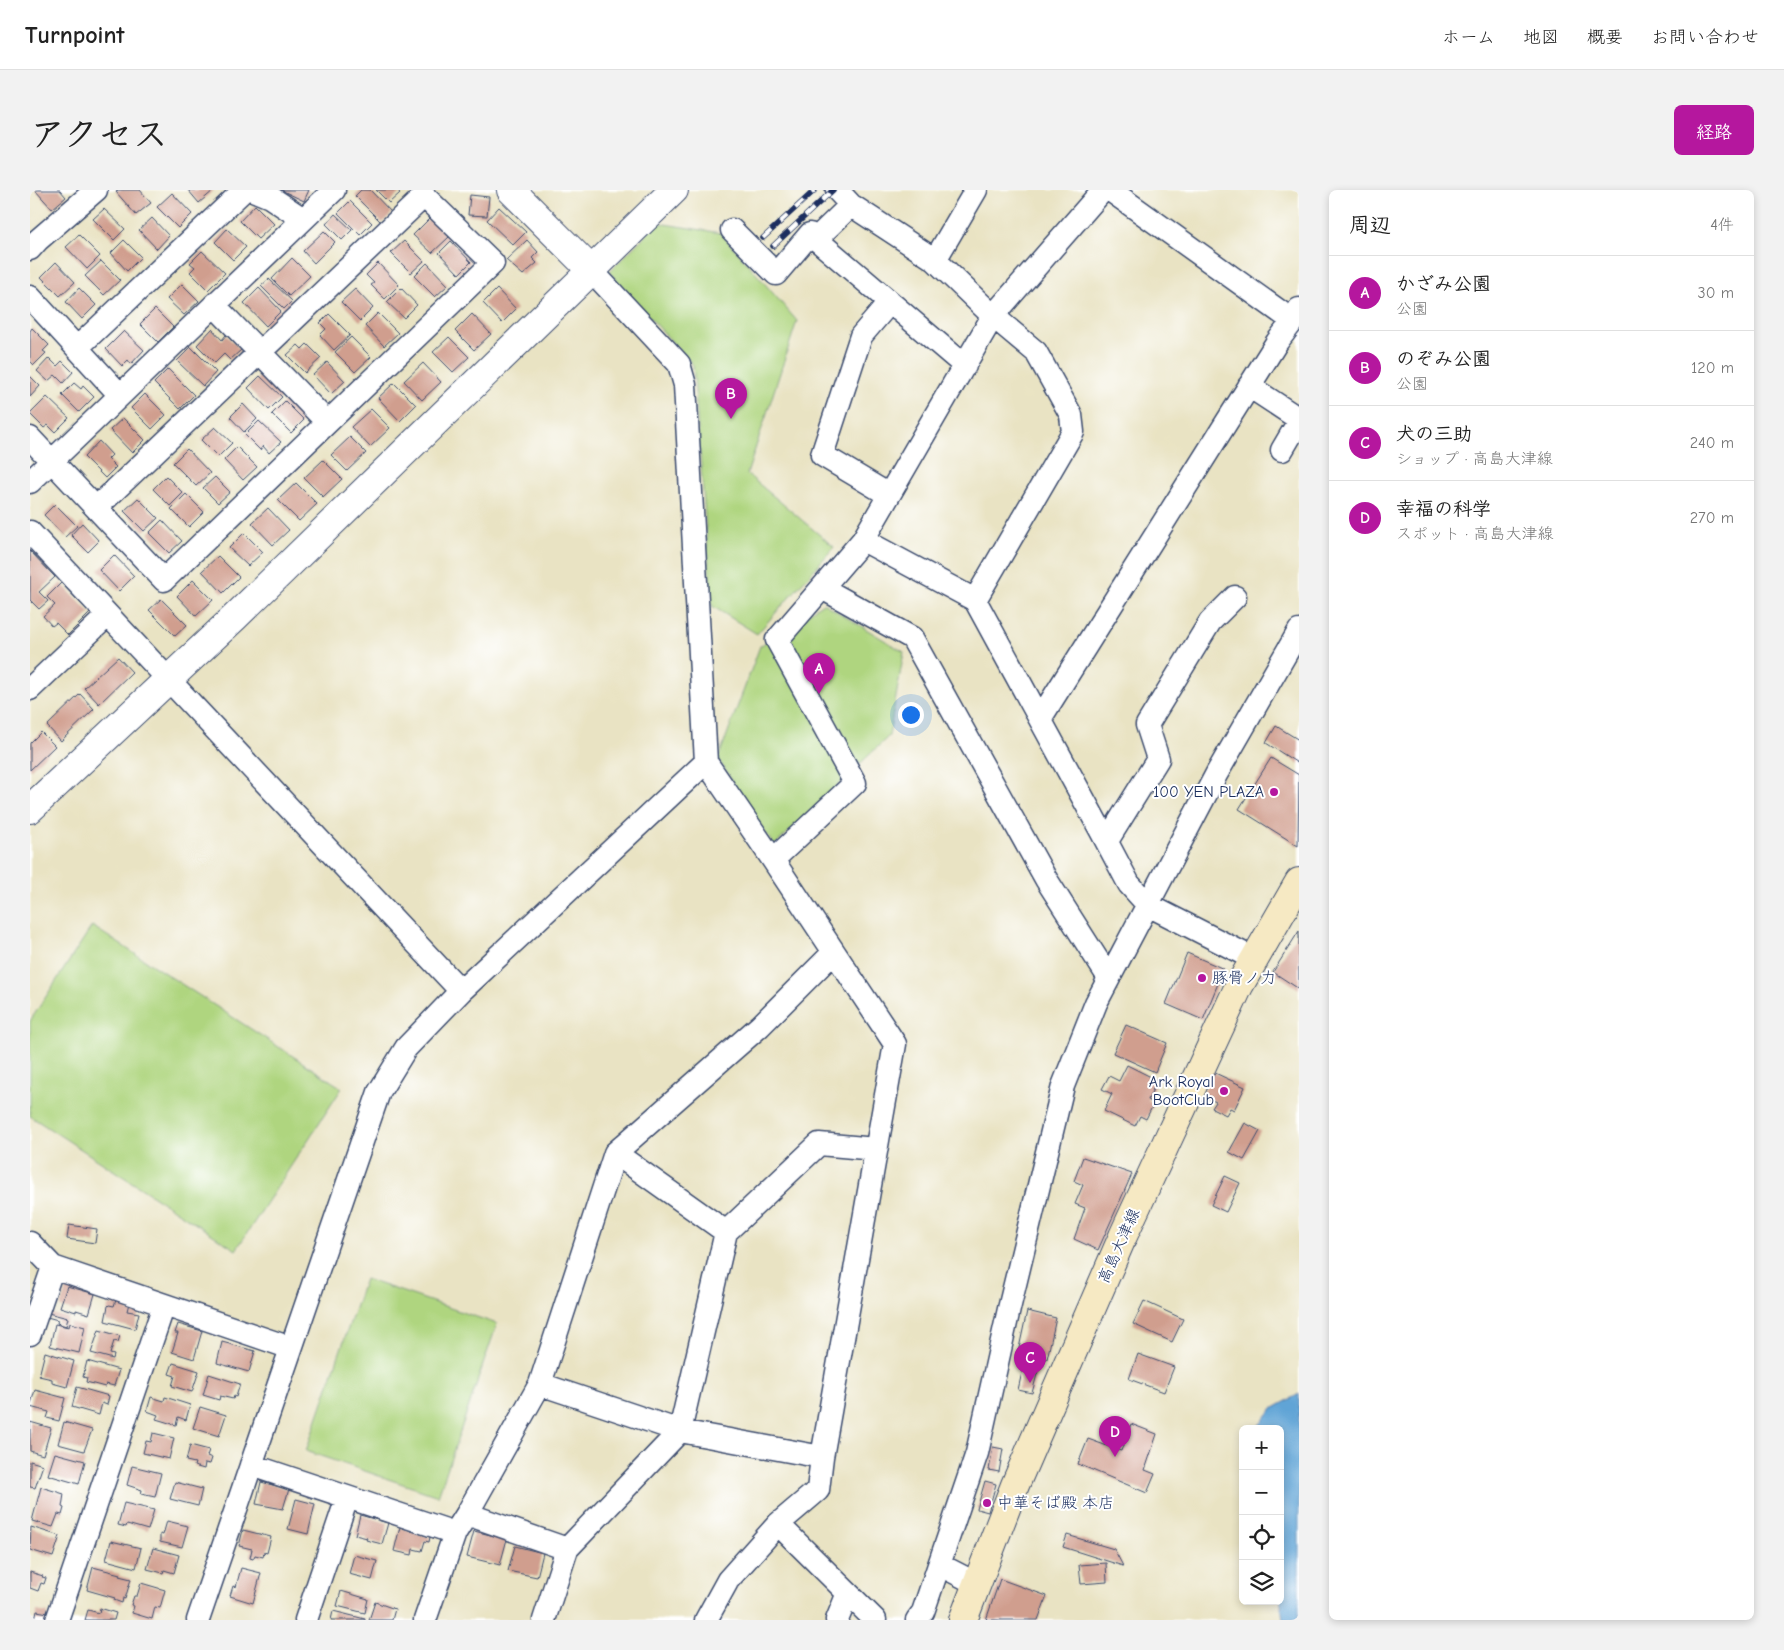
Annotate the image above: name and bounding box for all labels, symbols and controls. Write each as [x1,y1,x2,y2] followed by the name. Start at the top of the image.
[25,21,124,49] text: Turnpoint
[1442,27,1495,48] text: ホーム
[1523,27,1559,48] text: 地図
[1587,27,1623,48] text: 概要
[1651,27,1759,48] text: お問い合わせ
[1674,105,1754,155] button: 経路
[30,114,168,155] text: アクセス
[1349,213,1391,237] text: 周辺
[1710,216,1734,234] text: 4件
[1396,273,1491,295] text: かざみ公園
[1361,284,1369,302] text: A
[1698,284,1734,302] text: 30 m
[1396,300,1428,318] text: 公園
[1396,348,1491,370] text: のぞみ公園
[1360,359,1370,377] text: B
[1691,359,1734,377] text: 120 m
[1396,375,1428,393] text: 公園
[715,378,747,419] pin: B
[1396,423,1472,445] text: 犬の三助
[1360,434,1370,452] text: C
[1690,434,1734,452] text: 240 m
[1396,450,1553,468] text: ショップ · 高島大津線
[1396,498,1491,520] text: 幸福の科学
[1360,509,1370,527] text: D
[1690,509,1734,527] text: 270 m
[1396,525,1554,543] text: スポット · 高島大津線
[803,653,835,694] pin: A
[898,702,924,728] your location
[1153,783,1264,801] place label: 100 YEN PLAZA
[1268,786,1280,798] marker: 100 YEN PLAZA
[1212,969,1276,987] place label: 豚骨ノ力
[1196,972,1208,984] marker: 豚骨ノ力
[1149,1073,1214,1109] place label: Ark Royal BootClub
[1218,1085,1230,1097] marker: Ark Royal BootClub
[1095,1206,1143,1286] street label: 高島大津線
[1014,1342,1046,1383] pin: C
[1099,1416,1131,1457] pin: D
[1239,1425,1284,1605] map controls
[1239,1425,1284,1470] button: +
[1239,1470,1284,1515] button: −
[997,1494,1114,1512] place label: 中華そば殿 本店
[981,1497,993,1509] marker: 中華そば殿 本店
[1239,1515,1284,1560] button: locate
[1239,1560,1284,1605] button: layers

